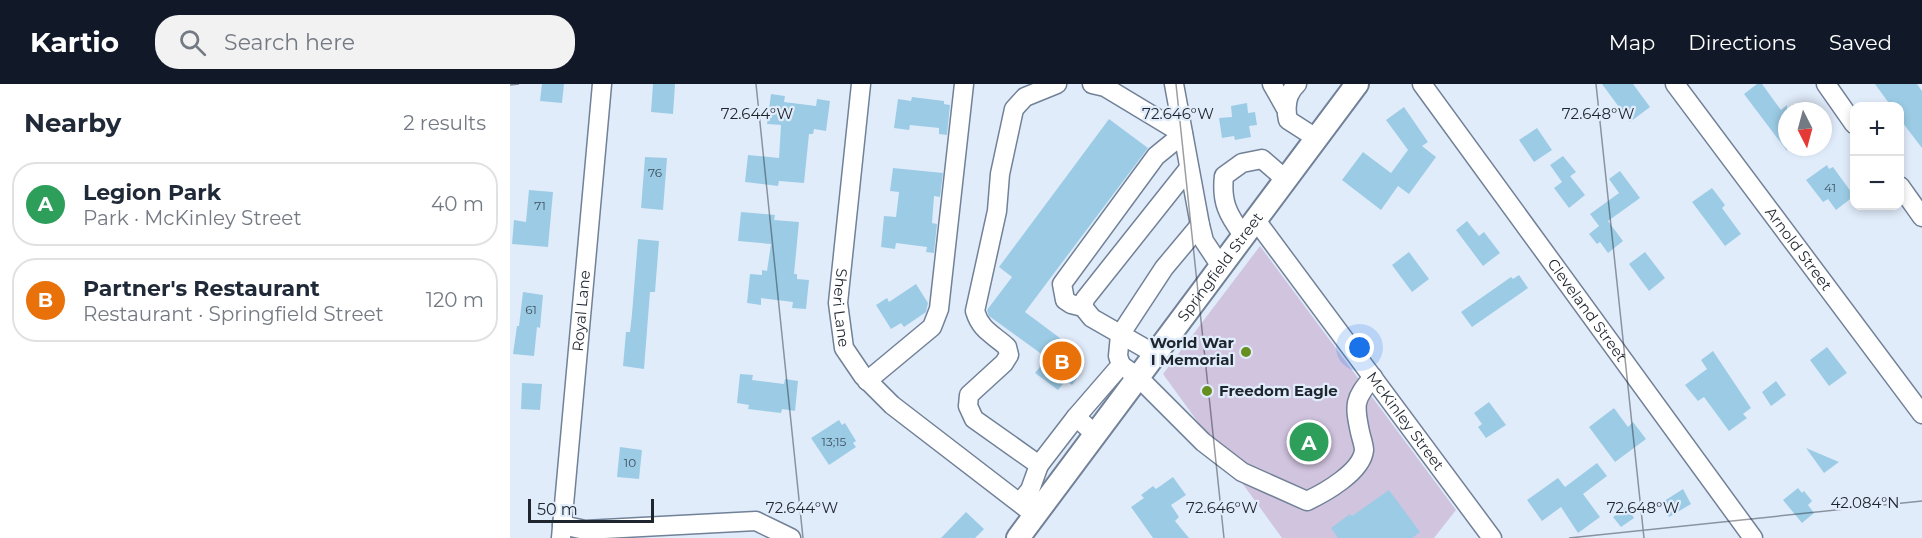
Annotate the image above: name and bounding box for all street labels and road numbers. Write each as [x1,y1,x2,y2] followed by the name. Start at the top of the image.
[1761,203,1836,294] street label: Arnold Street
[1173,208,1267,325] street label: Springfield Street
[1543,255,1631,365] street label: Cleveland Street
[829,267,854,348] street label: Sheri Lane
[568,269,594,352] street label: Royal Lane
[1363,368,1449,474] street label: McKinley Street

